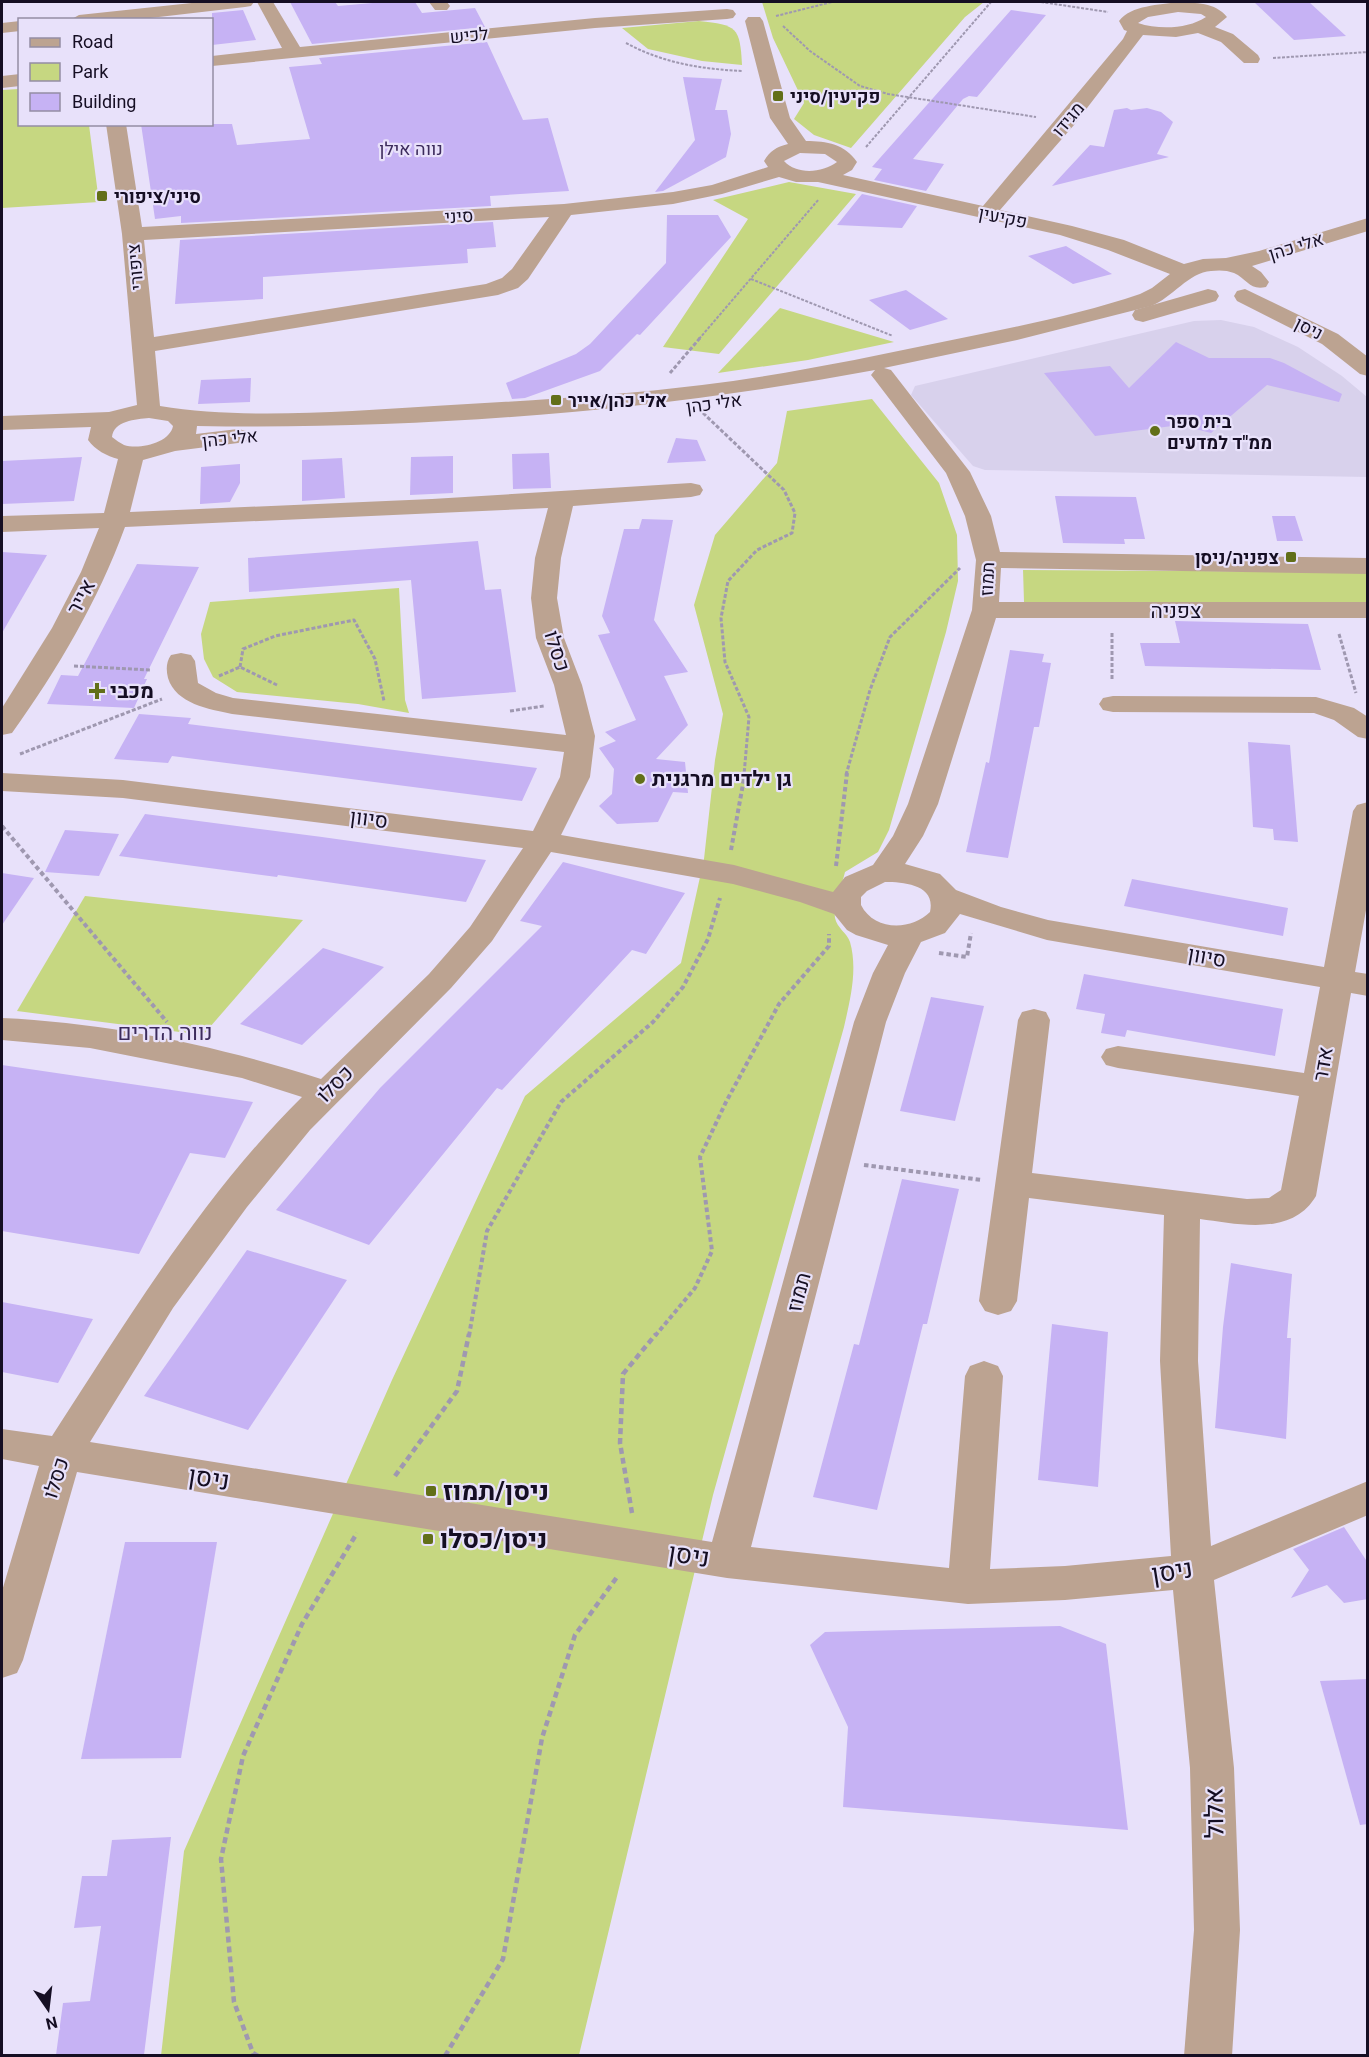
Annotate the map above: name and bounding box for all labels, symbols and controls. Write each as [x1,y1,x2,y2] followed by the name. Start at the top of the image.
[18,18,213,126] legend
[449,23,489,47] street label: לכיש
[72,31,113,52] text: Road
[72,61,109,82] text: Park
[790,86,880,107] place label: פקיעין/סיני
[771,89,785,103] marker: פקיעין/סיני
[72,91,136,112] text: Building
[1048,98,1088,140] street label: מגידו
[379,138,443,159] district label: נווה אילן
[114,186,201,207] place label: סיני/ציפורי
[95,189,109,203] marker: סיני/ציפורי
[977,202,1029,232] street label: פקיעין
[444,205,474,227] street label: סיני
[1266,228,1326,264] street label: אלי כהן
[123,243,147,291] street label: ציפורי
[1291,312,1327,344] street label: ניסן
[685,389,743,417] street label: אלי כהן
[568,390,667,411] place label: אלי כהן/אייר
[549,393,563,407] marker: אלי כהן/אייר
[1167,411,1272,453] place label: בית ספר ממ"ד למדעים
[1148,424,1162,438] marker: בית ספר ממ"ד למדעים
[201,425,259,451] street label: אלי כהן
[1195,547,1279,568] place label: צפניה/ניסן
[1284,550,1298,564] marker: צפניה/ניסן
[976,561,998,597] street label: תמוז
[62,575,100,619] street label: אייר
[1151,599,1201,623] street label: צפניה
[539,627,575,675] street label: כסלו
[110,679,154,703] place label: מכבי
[88,682,106,700] marker: מכבי
[652,767,792,791] place label: גן ילדים מרגנית
[633,772,647,786] marker: גן ילדים מרגנית
[349,805,389,833] street label: סיוון
[1186,942,1228,972] street label: סיוון
[117,1020,213,1045] district label: נווה הדרים
[1308,1045,1338,1083] street label: אדר
[312,1061,358,1107] street label: כסלו
[782,1270,816,1314] street label: תמוז
[38,1454,74,1502] street label: כסלו
[186,1460,232,1496] street label: ניסן
[443,1476,549,1506] place label: ניסן/תמוז
[424,1484,438,1498] marker: ניסן/תמוז
[440,1524,547,1554] place label: ניסן/כסלו
[421,1532,435,1546] marker: ניסן/כסלו
[666,1537,712,1573] street label: ניסן
[1149,1553,1195,1589] street label: ניסן
[1199,1787,1229,1839] street label: אלול
[18,1979,78,2039] north arrow
[44,2012,59,2034] text: N

